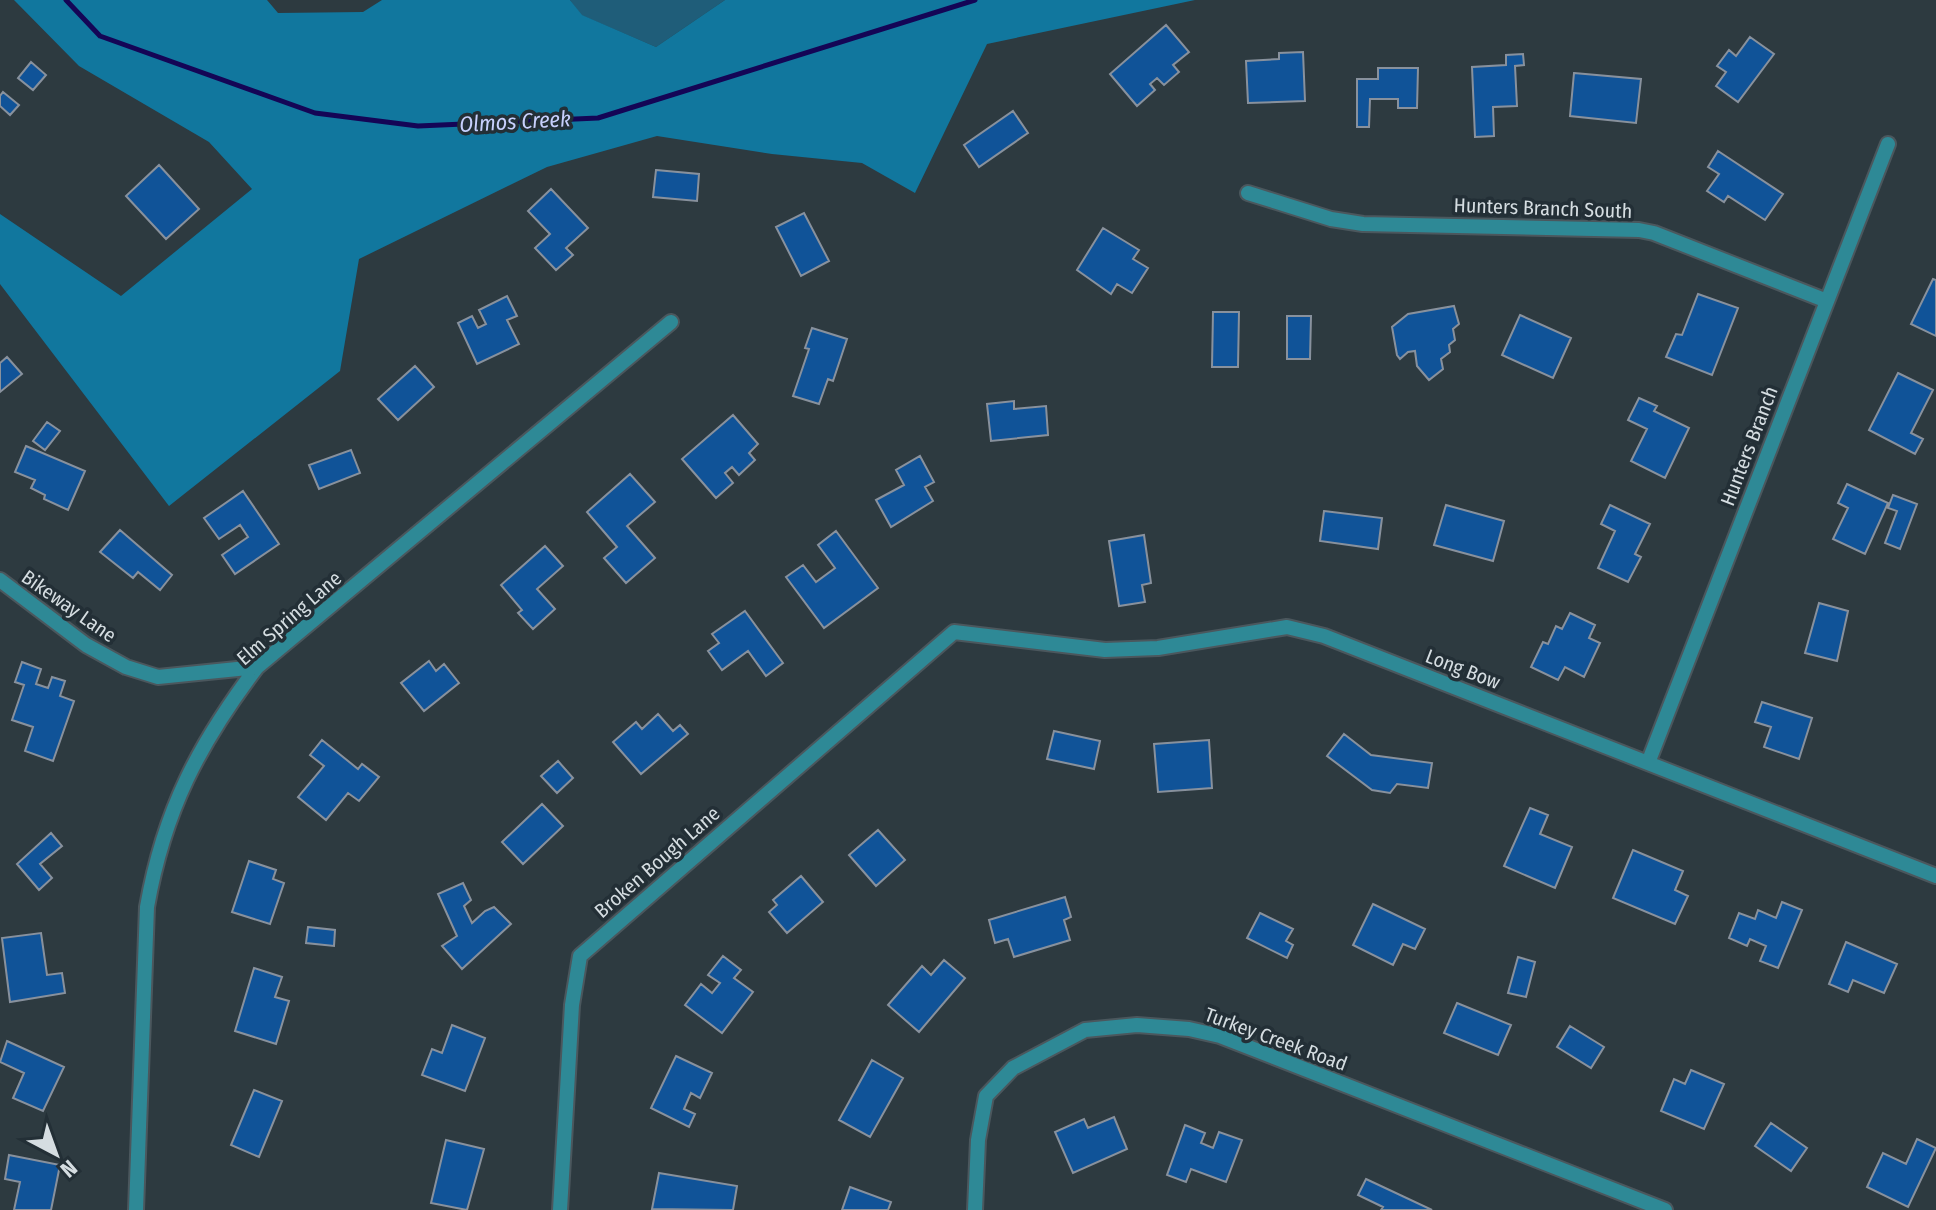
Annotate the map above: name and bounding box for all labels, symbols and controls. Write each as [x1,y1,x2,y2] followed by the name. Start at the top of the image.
[459,105,572,138] water label: Olmos Creek
[1453,193,1633,223] street label: Hunters Branch South
[1715,383,1783,509] street label: Hunters Branch
[17,565,121,647] street label: Bikeway Lane
[232,566,346,670] street label: Elm Spring Lane
[1422,644,1504,694] street label: Long Bow
[590,801,724,923] street label: Broken Bough Lane
[1201,1002,1351,1076] street label: Turkey Creek Road
[16,1114,96,1194] north arrow
[55,1154,83,1183] text: N

